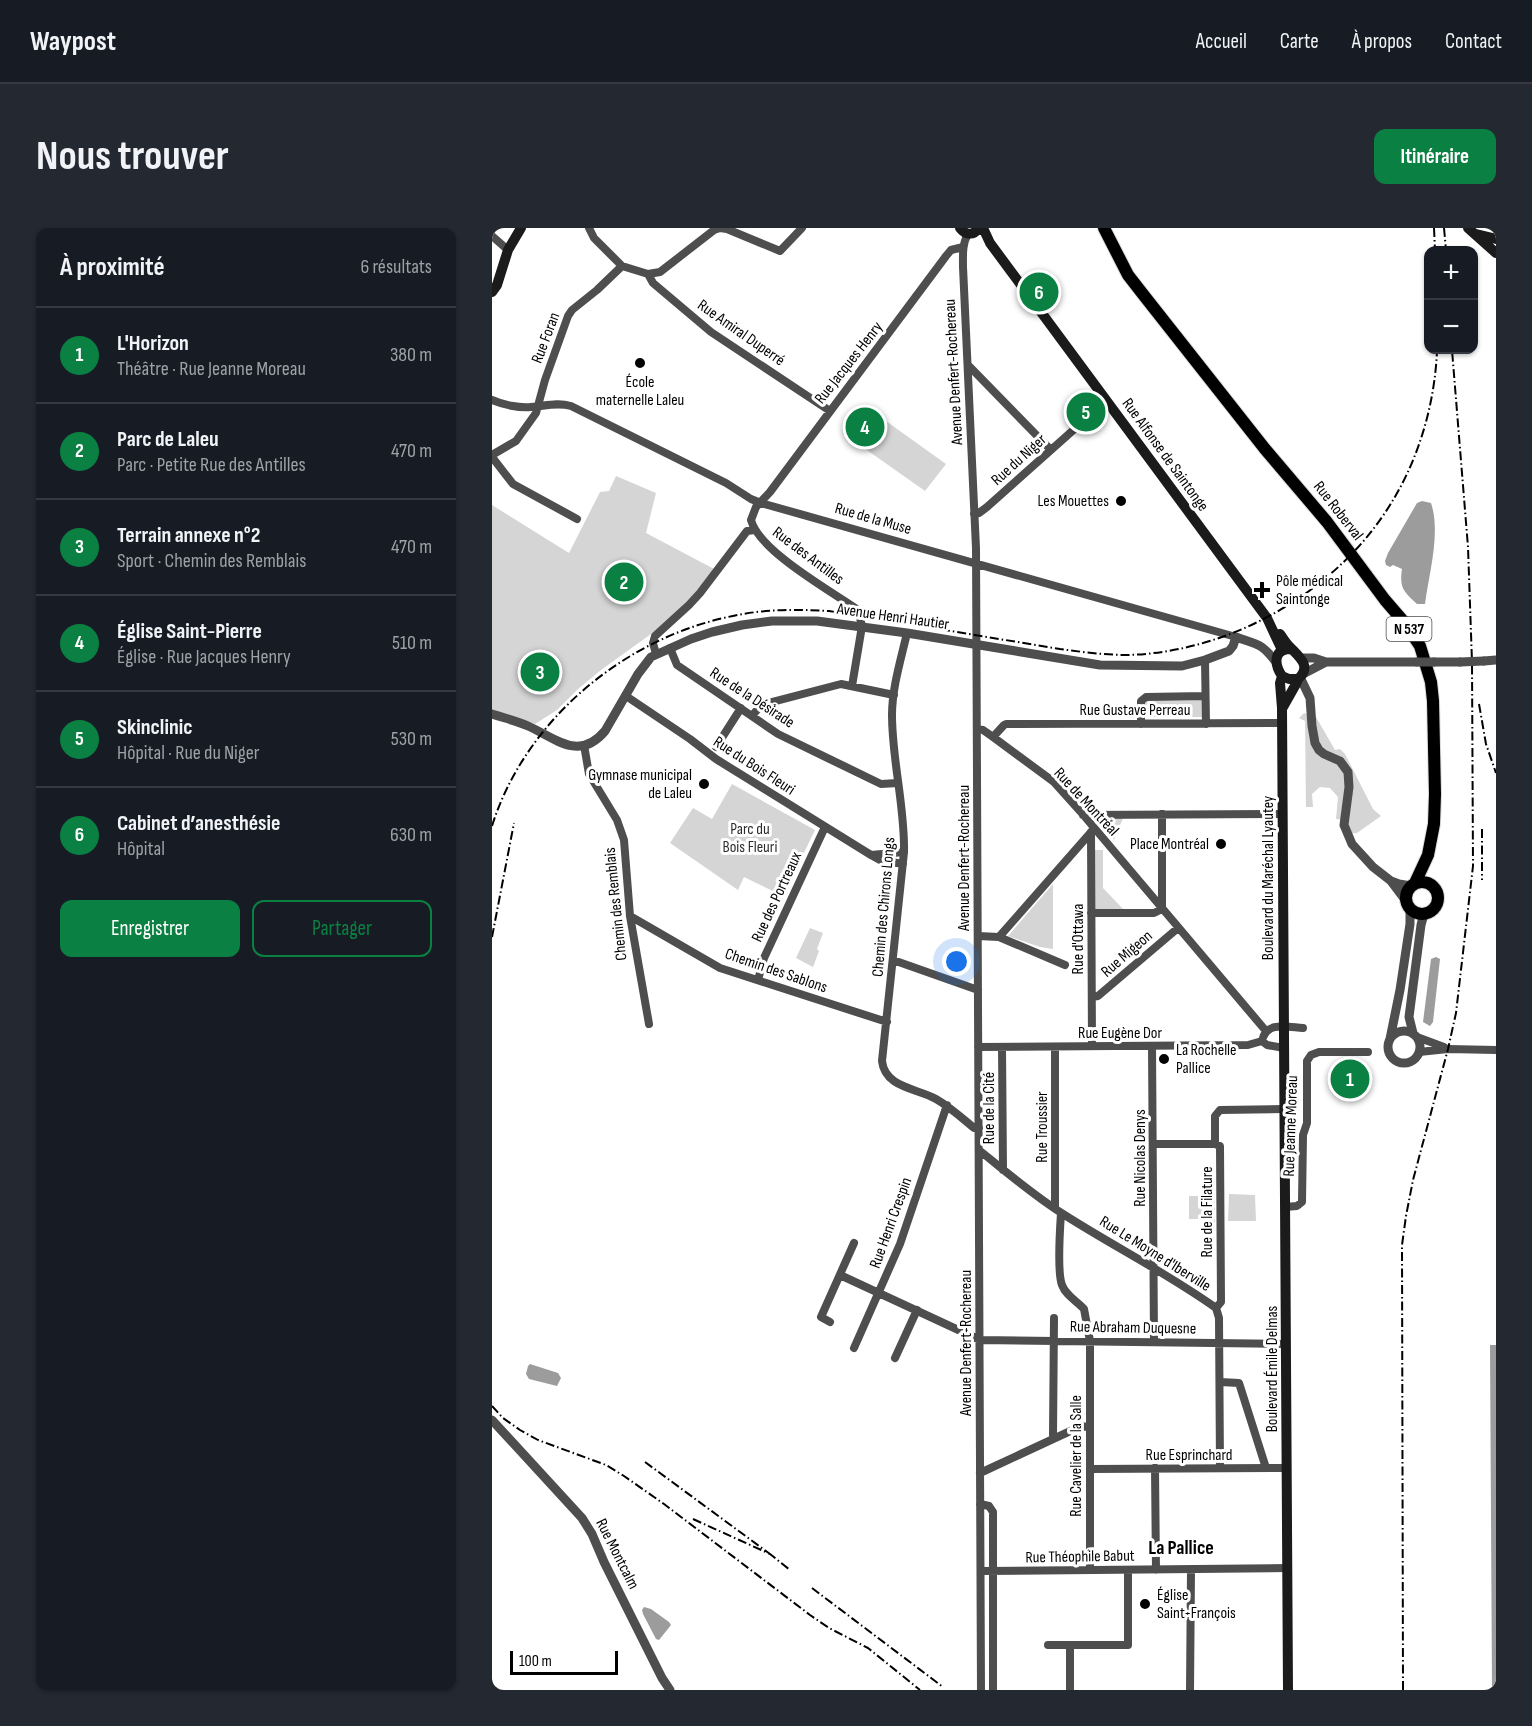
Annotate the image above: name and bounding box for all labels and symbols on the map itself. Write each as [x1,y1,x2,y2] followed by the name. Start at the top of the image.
[1020,270,1058,314] pin: 6
[694,296,788,370] street label: Rue Amiral Duperré
[941,299,967,446] street label: Avenue Denfert-Rochereau
[528,310,564,366] street label: Rue Foran
[811,318,887,408] street label: Rue Jacques Henry
[633,356,647,370] marker: École maternelle Laleu
[596,373,684,410] place label: École maternelle Laleu
[1066,390,1106,435] pin: 5
[1118,395,1212,515] street label: Rue Alfonse de Saintonge
[846,404,884,450] pin: 4
[988,430,1051,490] street label: Rue du Niger
[1309,478,1367,544] street label: Rue Roberval
[1038,492,1109,511] place label: Les Mouettes
[1114,494,1128,508] marker: Les Mouettes
[833,499,913,539] street label: Rue de la Muse
[769,523,848,589] street label: Rue des Antilles
[604,560,644,604] pin: 2
[1276,572,1343,609] place label: Pôle médical Saintonge
[1253,581,1271,599] marker: Pôle médical Saintonge
[835,600,951,634] street label: Avenue Henri Hautier
[1386,617,1432,641] road number: N 537
[520,650,560,694] pin: 3
[706,664,798,732] street label: Rue de la Désirade
[1080,701,1190,720] street label: Rue Gustave Perreau
[710,733,798,800] street label: Rue du Bois Fleuri
[1050,764,1122,840] street label: Rue de Montréal
[588,766,692,803] place label: Gymnase municipal de Laleu
[697,777,711,791] marker: Gymnase municipal de Laleu
[955,785,974,932] street label: Avenue Denfert-Rochereau
[1259,796,1278,960] street label: Boulevard du Maréchal Lyautey
[723,820,777,857] park label: Parc du Bois Fleuri
[1130,835,1209,854] place label: Place Montréal
[868,836,900,978] street label: Chemin des Chirons Longs
[1214,837,1228,851] marker: Place Montréal
[601,846,631,961] street label: Chemin des Remblais
[748,849,806,945] street label: Rue des Portreaux
[1069,904,1088,974] street label: Rue d'Ottawa
[1097,927,1157,981] street label: Rue Migeon
[722,945,830,997] street label: Chemin des Sablons
[942,947,971,976] your location
[1078,1024,1162,1043] street label: Rue Eugène Dor
[1176,1041,1237,1078] place label: La Rochelle Pallice
[1157,1052,1171,1066] marker: La Rochelle Pallice
[1330,1056,1370,1102] pin: 1
[980,1072,999,1144] street label: Rue de la Cité
[1280,1075,1302,1177] street label: Rue Jeanne Moreau
[1033,1091,1052,1163] street label: Rue Troussier
[1131,1109,1150,1207] street label: Rue Nicolas Denys
[1198,1166,1217,1258] street label: Rue de la Filature
[866,1175,916,1271] street label: Rue Henri Crespin
[1096,1212,1214,1296] street label: Rue Le Moyne d'Iberville
[957,1270,976,1417] street label: Avenue Denfert-Rochereau
[1263,1305,1282,1432] street label: Boulevard Émile Delmas
[1070,1317,1196,1339] street label: Rue Abraham Duquesne
[1067,1395,1086,1517] street label: Rue Cavelier de la Salle
[1146,1446,1232,1465] street label: Rue Esprinchard
[591,1516,643,1592] street label: Rue Montcalm
[1148,1536,1214,1560] district label: La Pallice
[1025,1547,1135,1567] street label: Rue Théophile Babut
[1157,1586,1236,1623] place label: Église Saint-François
[1138,1597,1152,1611] marker: Église Saint-François
[510,1648,618,1676] scale bar

